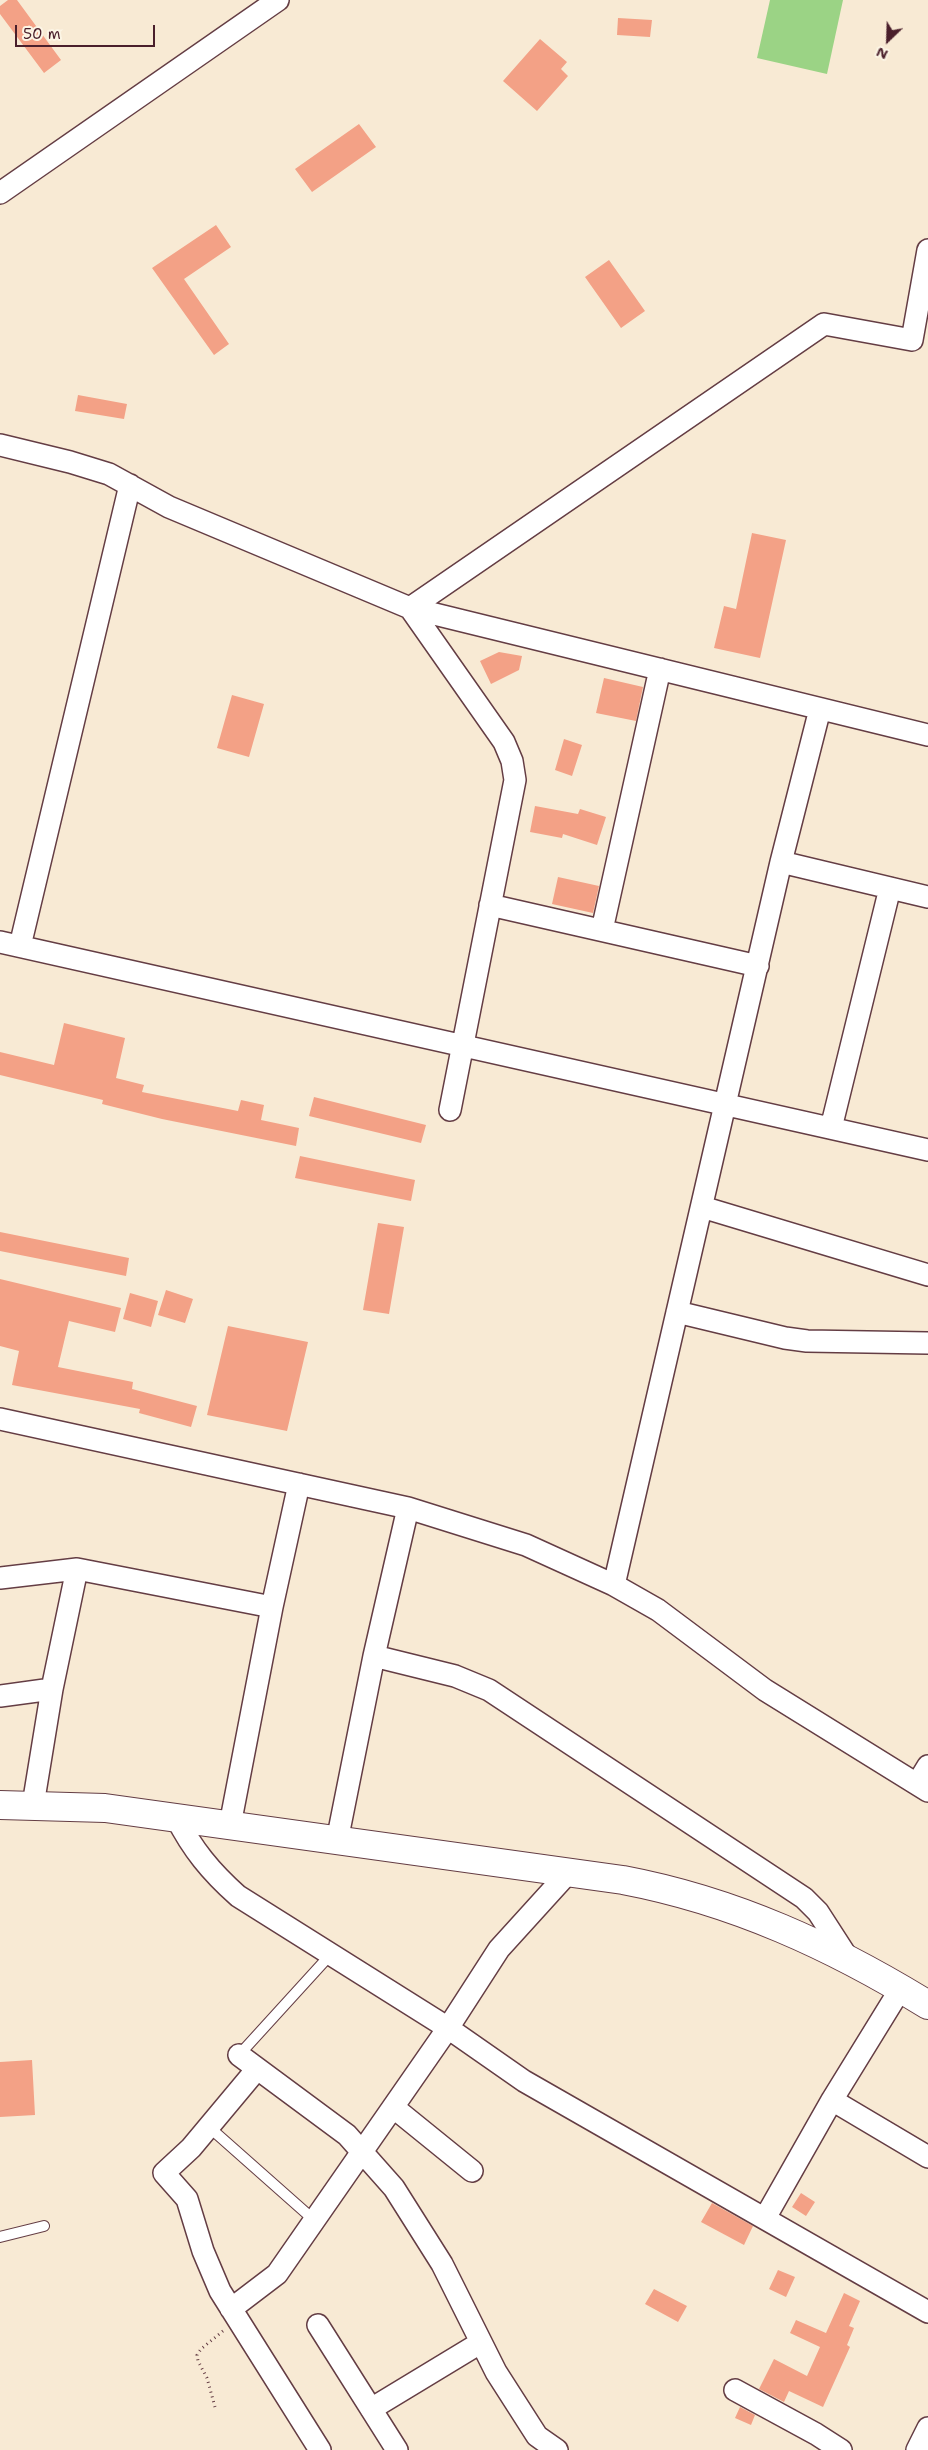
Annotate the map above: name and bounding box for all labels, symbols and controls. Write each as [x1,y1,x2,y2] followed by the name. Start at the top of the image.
[18,15,158,47] scale bar
[863,15,913,65] north arrow
[23,24,61,44] text: 50 m
[873,43,891,64] text: N

